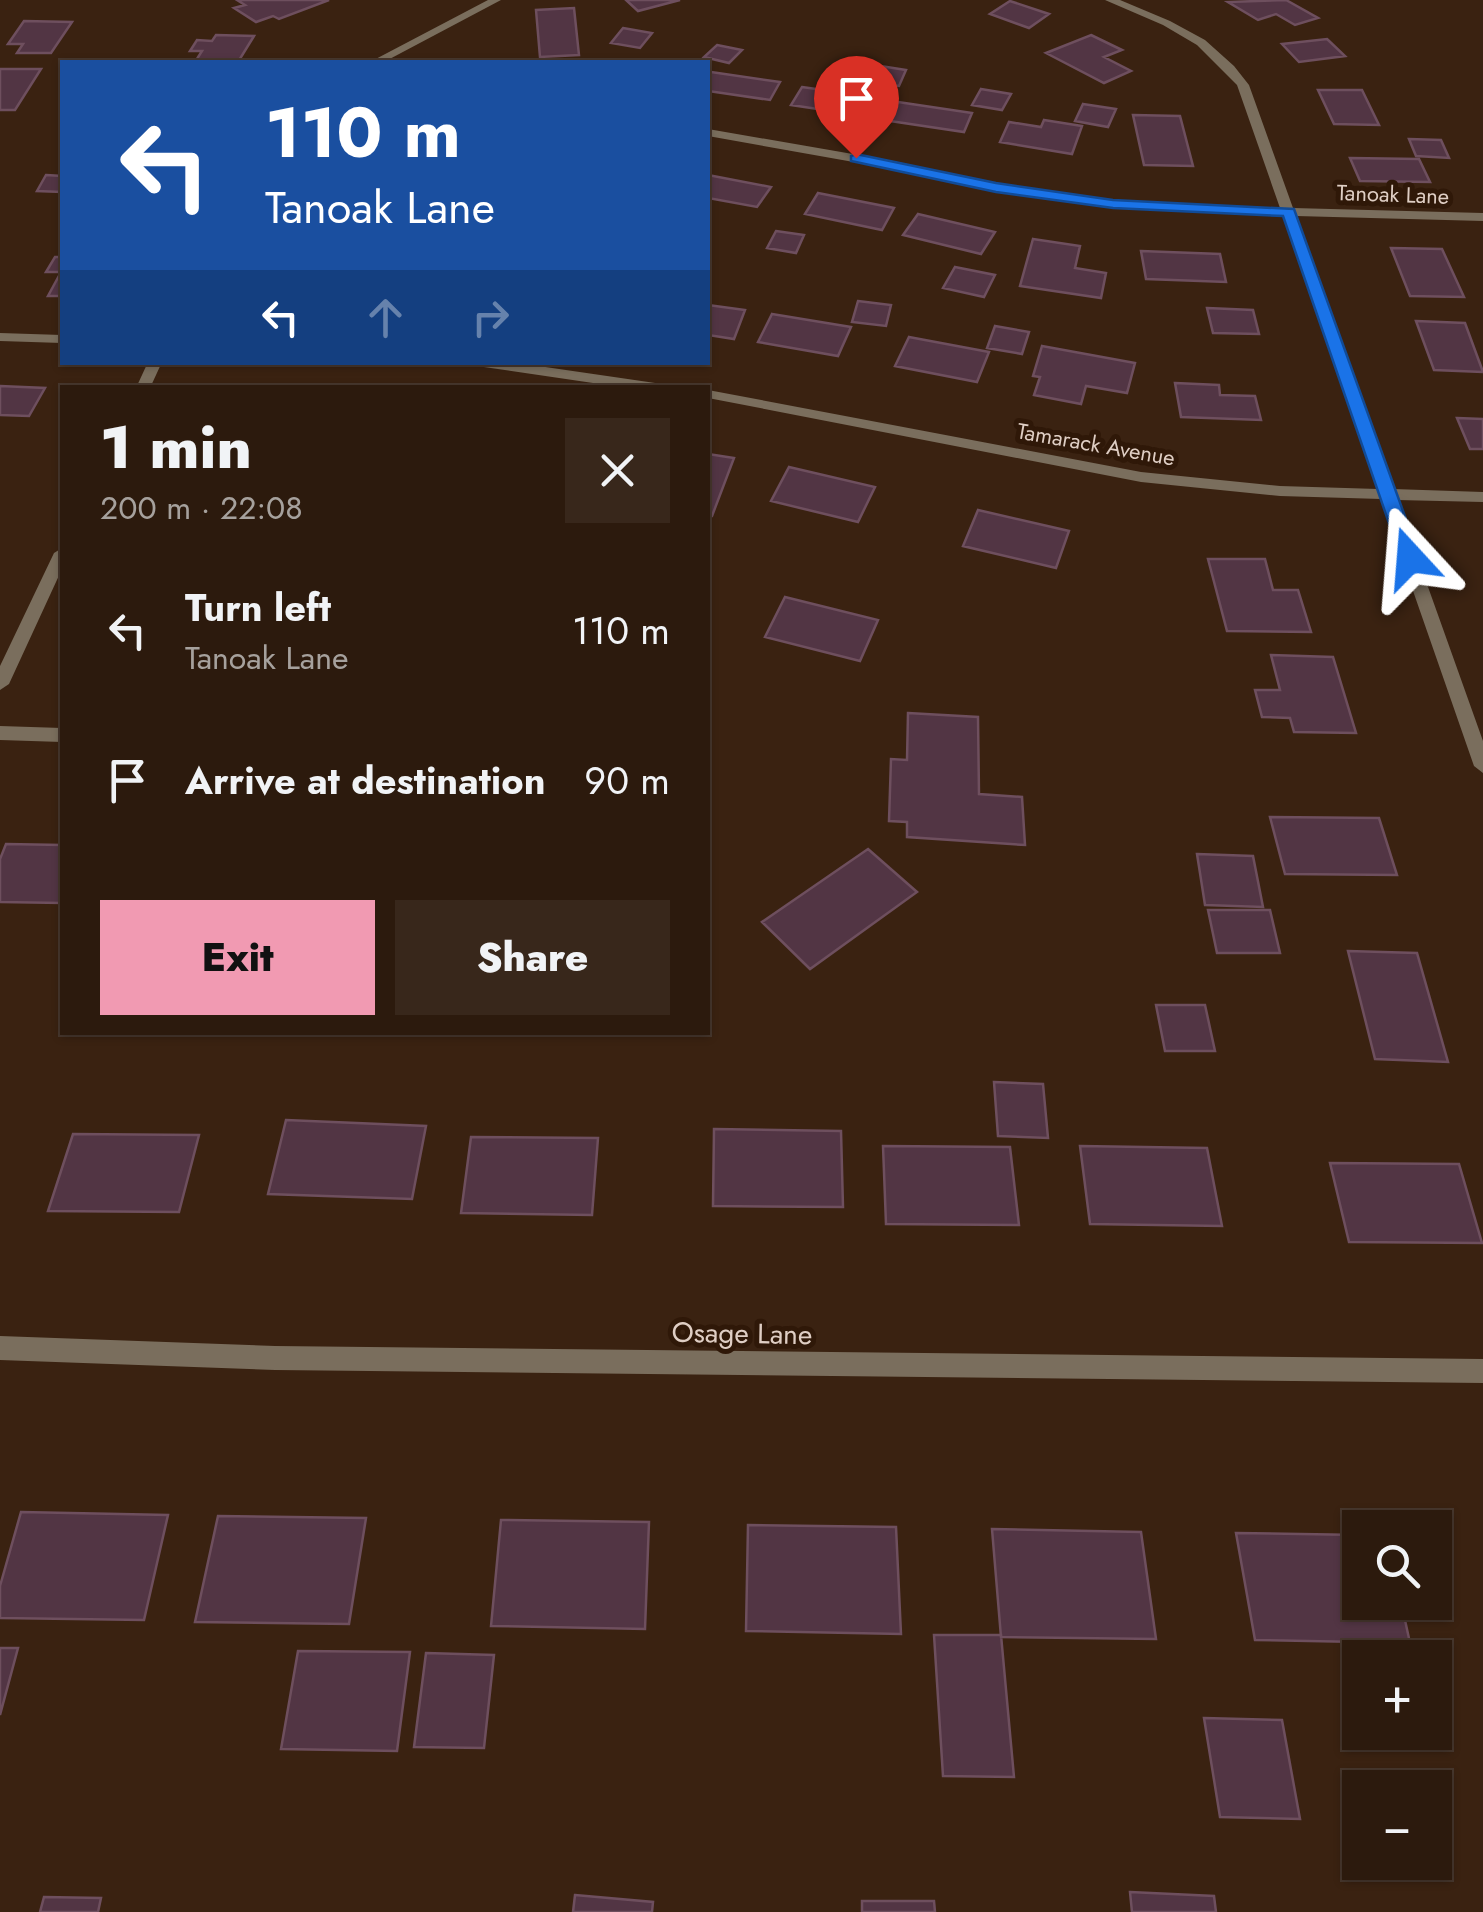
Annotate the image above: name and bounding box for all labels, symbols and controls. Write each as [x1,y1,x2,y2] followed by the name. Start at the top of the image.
[814,56,899,159] pin
[829,71,884,126] icon: arrive
[265,82,461,183] text: 110 m
[100,100,230,230] icon: left
[265,175,495,240] text: Tanoak Lane
[1336,176,1450,212] street label: Tanoak Lane
[253,290,308,345] icon: left
[358,290,413,345] icon: ahead
[463,290,518,345] icon: right
[100,404,252,491] text: 1 min
[1015,414,1177,474] street label: Tamarack Avenue
[565,418,670,523] button: close
[100,485,303,531] text: 200 m · 22:08
[1358,506,1462,610] position arrow
[185,580,331,635] text: Turn left
[100,603,155,658] icon: left
[572,603,670,658] text: 110 m
[185,635,349,681] text: Tanoak Lane
[100,753,155,808] icon: arrive
[185,753,546,808] text: Arrive at destination
[584,753,670,808] text: 90 m
[100,900,375,1015] button: Exit
[395,900,670,1015] button: Share
[671,1312,813,1355] street label: Osage Lane
[1342,1510,1452,1880] map controls
[1342,1510,1452,1620] button: search
[1342,1640,1452,1750] button: +
[1342,1770,1452,1880] button: −

